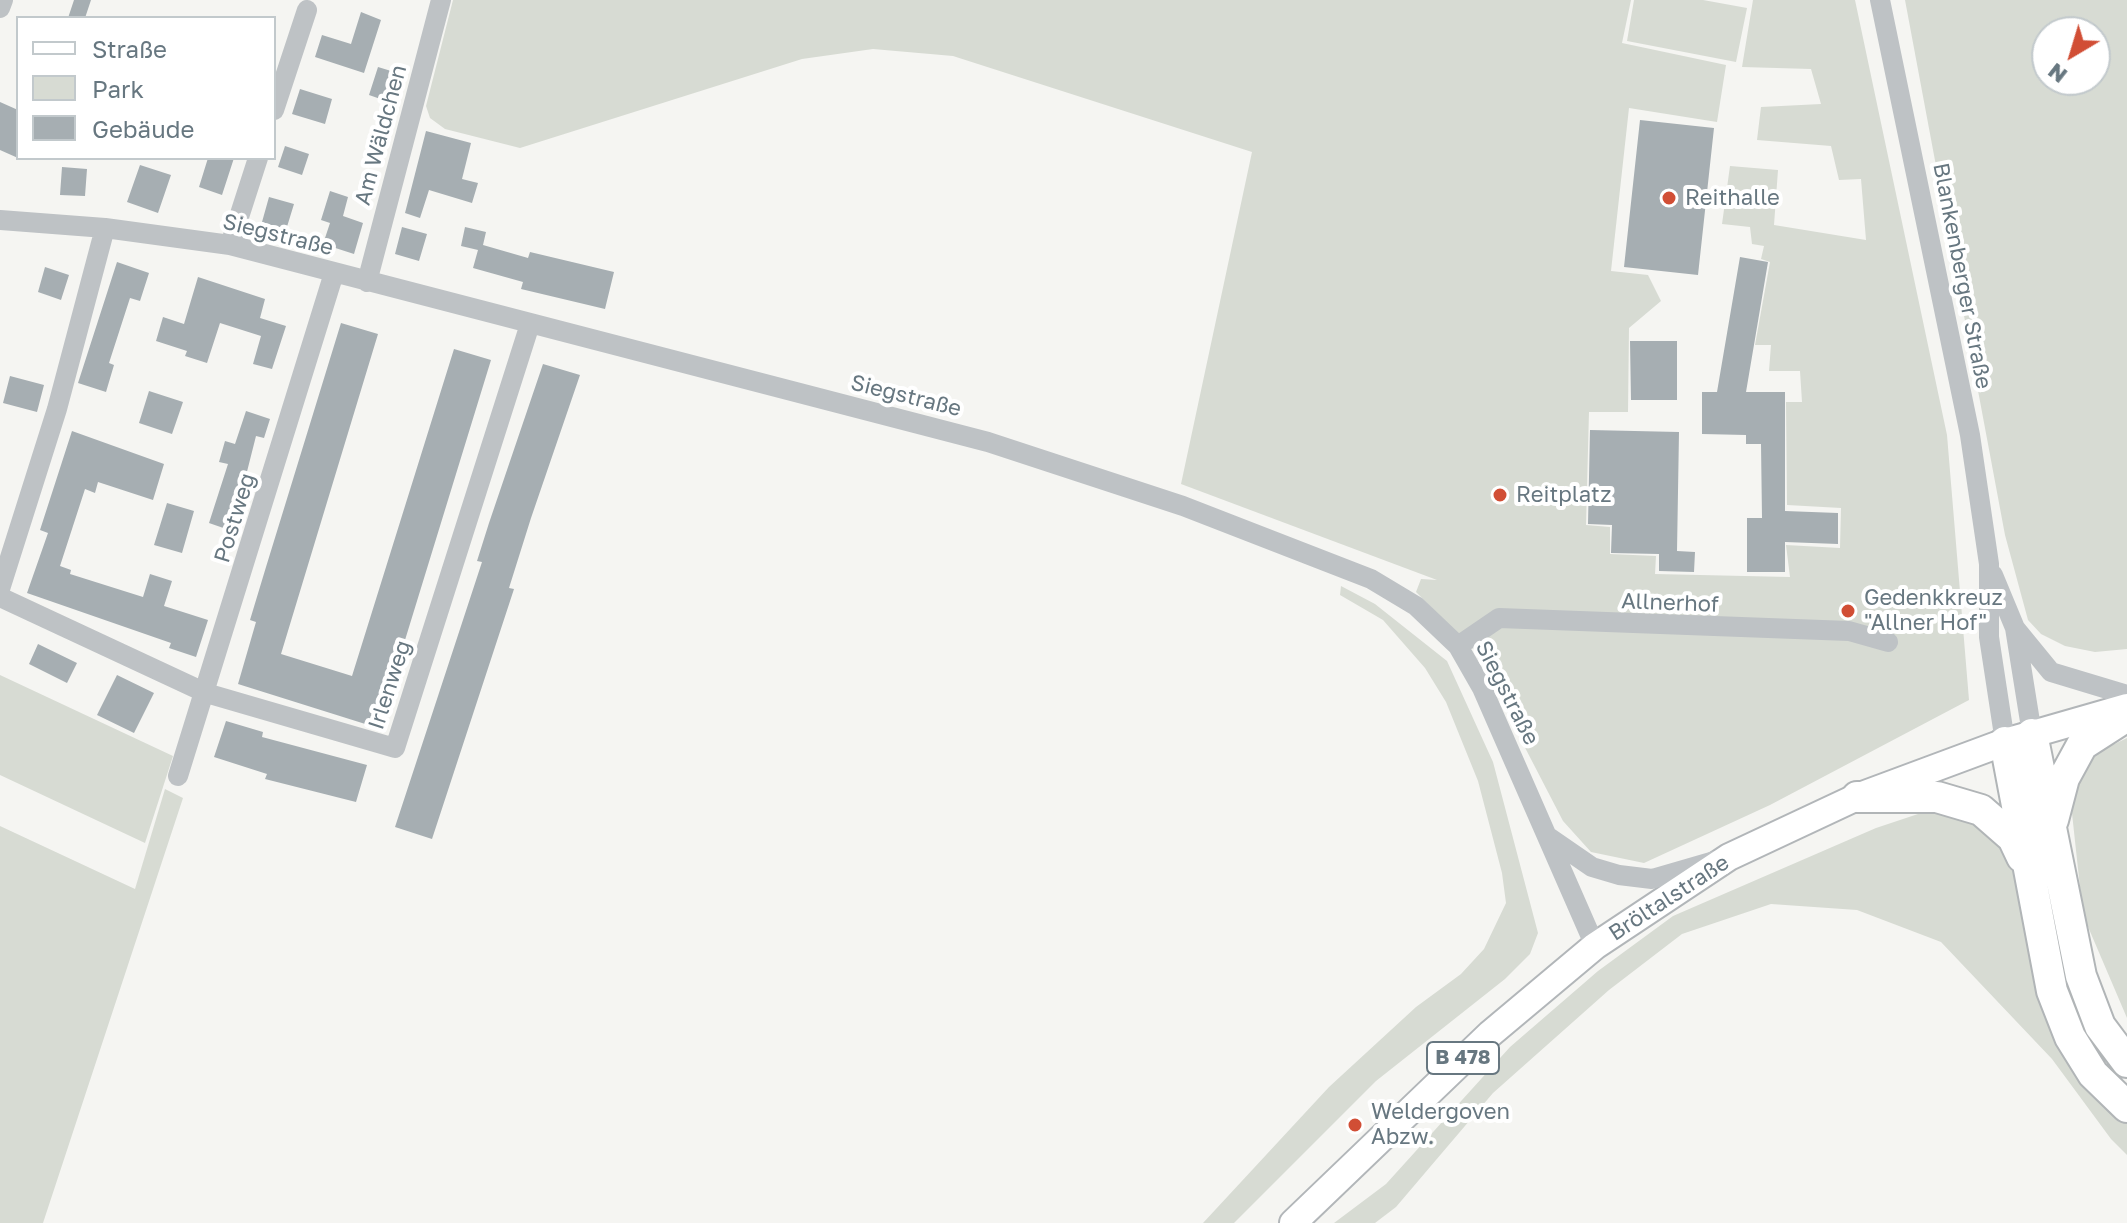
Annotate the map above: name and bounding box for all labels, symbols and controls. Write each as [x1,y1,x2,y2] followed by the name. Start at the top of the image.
[16,16,276,160] legend
[2031,16,2111,96] north arrow
[92,34,167,63] text: Straße
[2042,58,2072,90] text: N
[350,62,412,208] street label: Am Wäldchen
[92,74,144,103] text: Park
[92,114,194,143] text: Gebäude
[1927,161,1997,391] street label: Blankenberger Straße
[1685,185,1780,211] place label: Reithalle
[1660,189,1678,207] marker: Reithalle
[220,209,336,261] street label: Siegstraße
[848,370,964,422] street label: Siegstraße
[209,470,261,566] street label: Postweg
[1516,482,1611,508] place label: Reitplatz
[1491,486,1509,504] marker: Reitplatz
[1864,585,2003,636] place label: Gedenkkreuz "Allner Hof"
[1621,588,1719,618] street label: Allnerhof
[1839,602,1857,620] marker: Gedenkkreuz "Allner Hof"
[363,637,417,733] street label: Irlenweg
[1470,637,1544,749] street label: Siegstraße
[1604,849,1734,947] street label: Bröltalstraße
[1427,1042,1499,1074] road number: B 478
[1371,1099,1510,1150] place label: Weldergoven Abzw.
[1346,1116,1364,1134] marker: Weldergoven Abzw.

